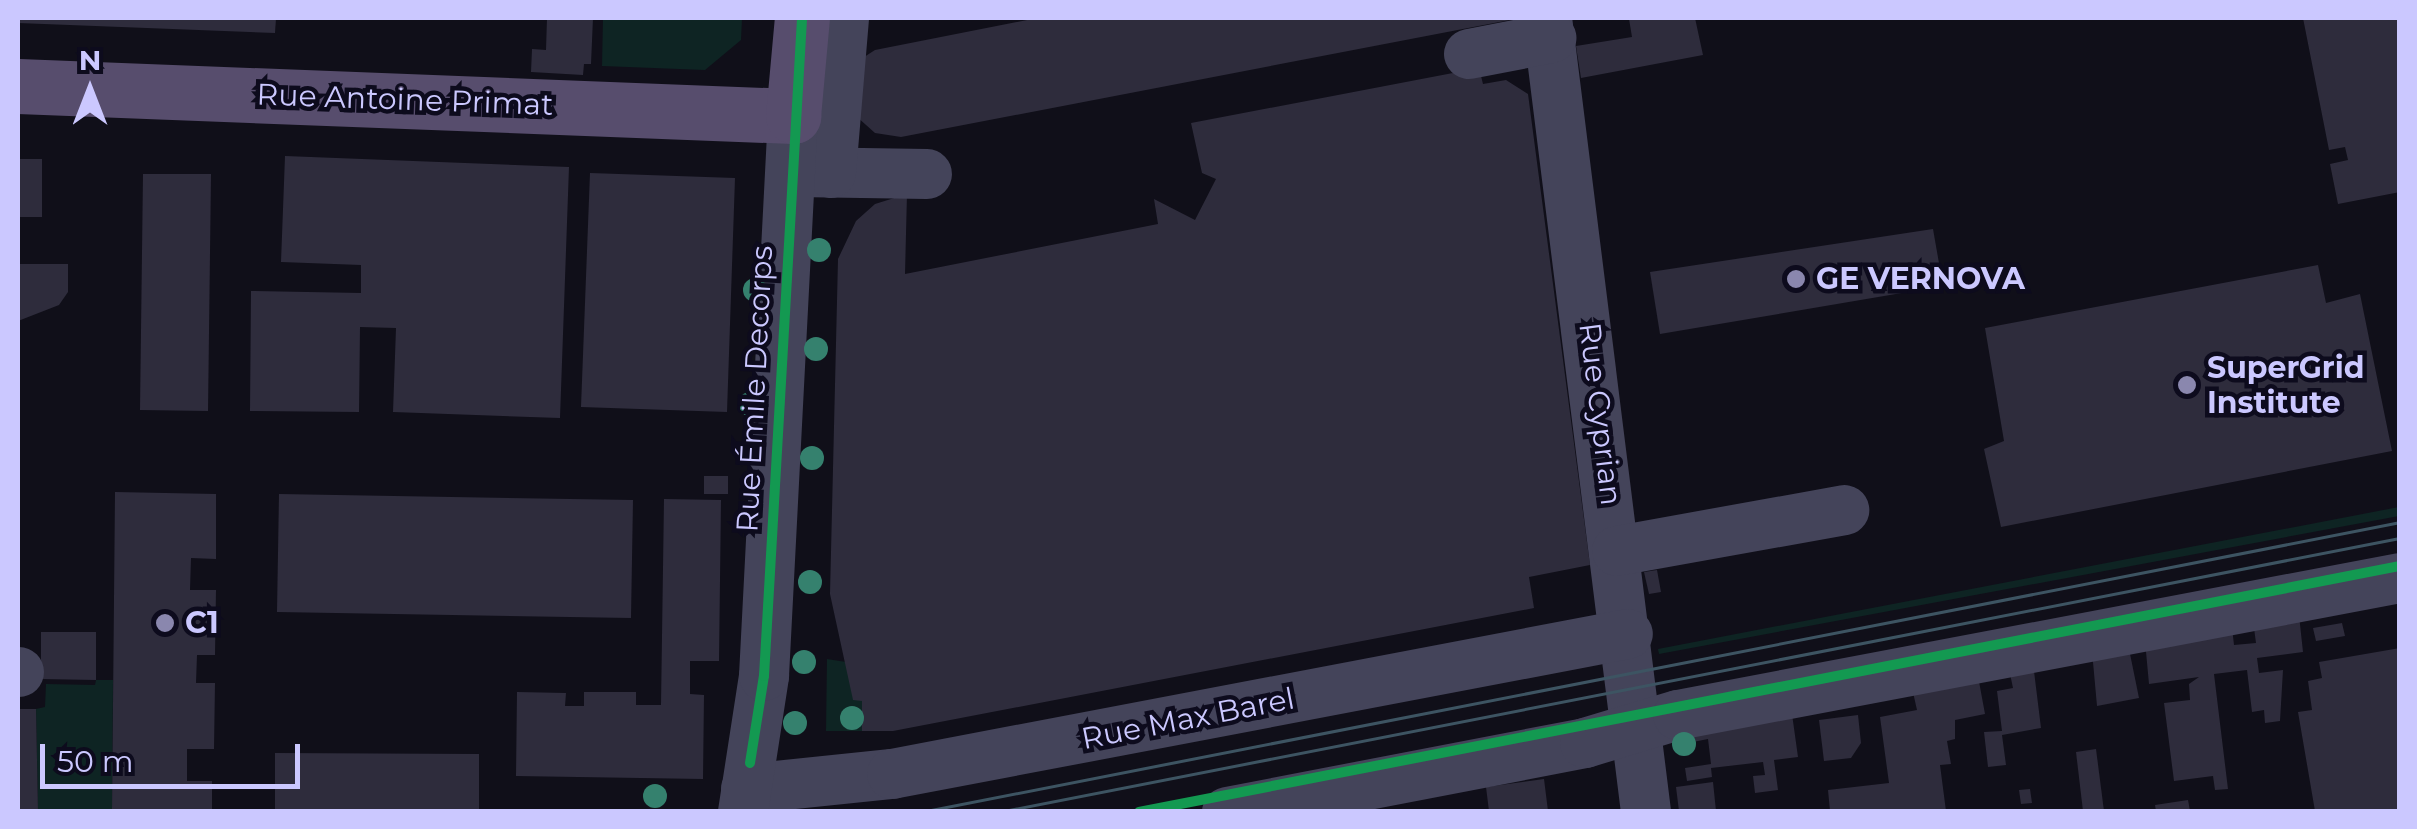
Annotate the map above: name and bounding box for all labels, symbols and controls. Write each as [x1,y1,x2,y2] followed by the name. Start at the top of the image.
[40,40,140,140] north arrow
[79,43,101,77] text: N
[256,77,554,123] street label: Rue Antoine Primat
[730,245,780,533] street label: Rue Émile Decorps
[1816,261,2025,297] place label: GE VERNOVA
[1785,268,1807,290] marker: GE VERNOVA
[1571,321,1629,507] street label: Rue Cyprian
[2207,350,2364,420] place label: SuperGrid Institute
[2176,374,2198,396] marker: SuperGrid Institute
[185,605,219,641] place label: C1
[154,612,176,634] marker: C1
[1078,681,1298,757] street label: Rue Max Barel
[45,724,305,786] scale bar
[57,743,134,780] text: 50 m

